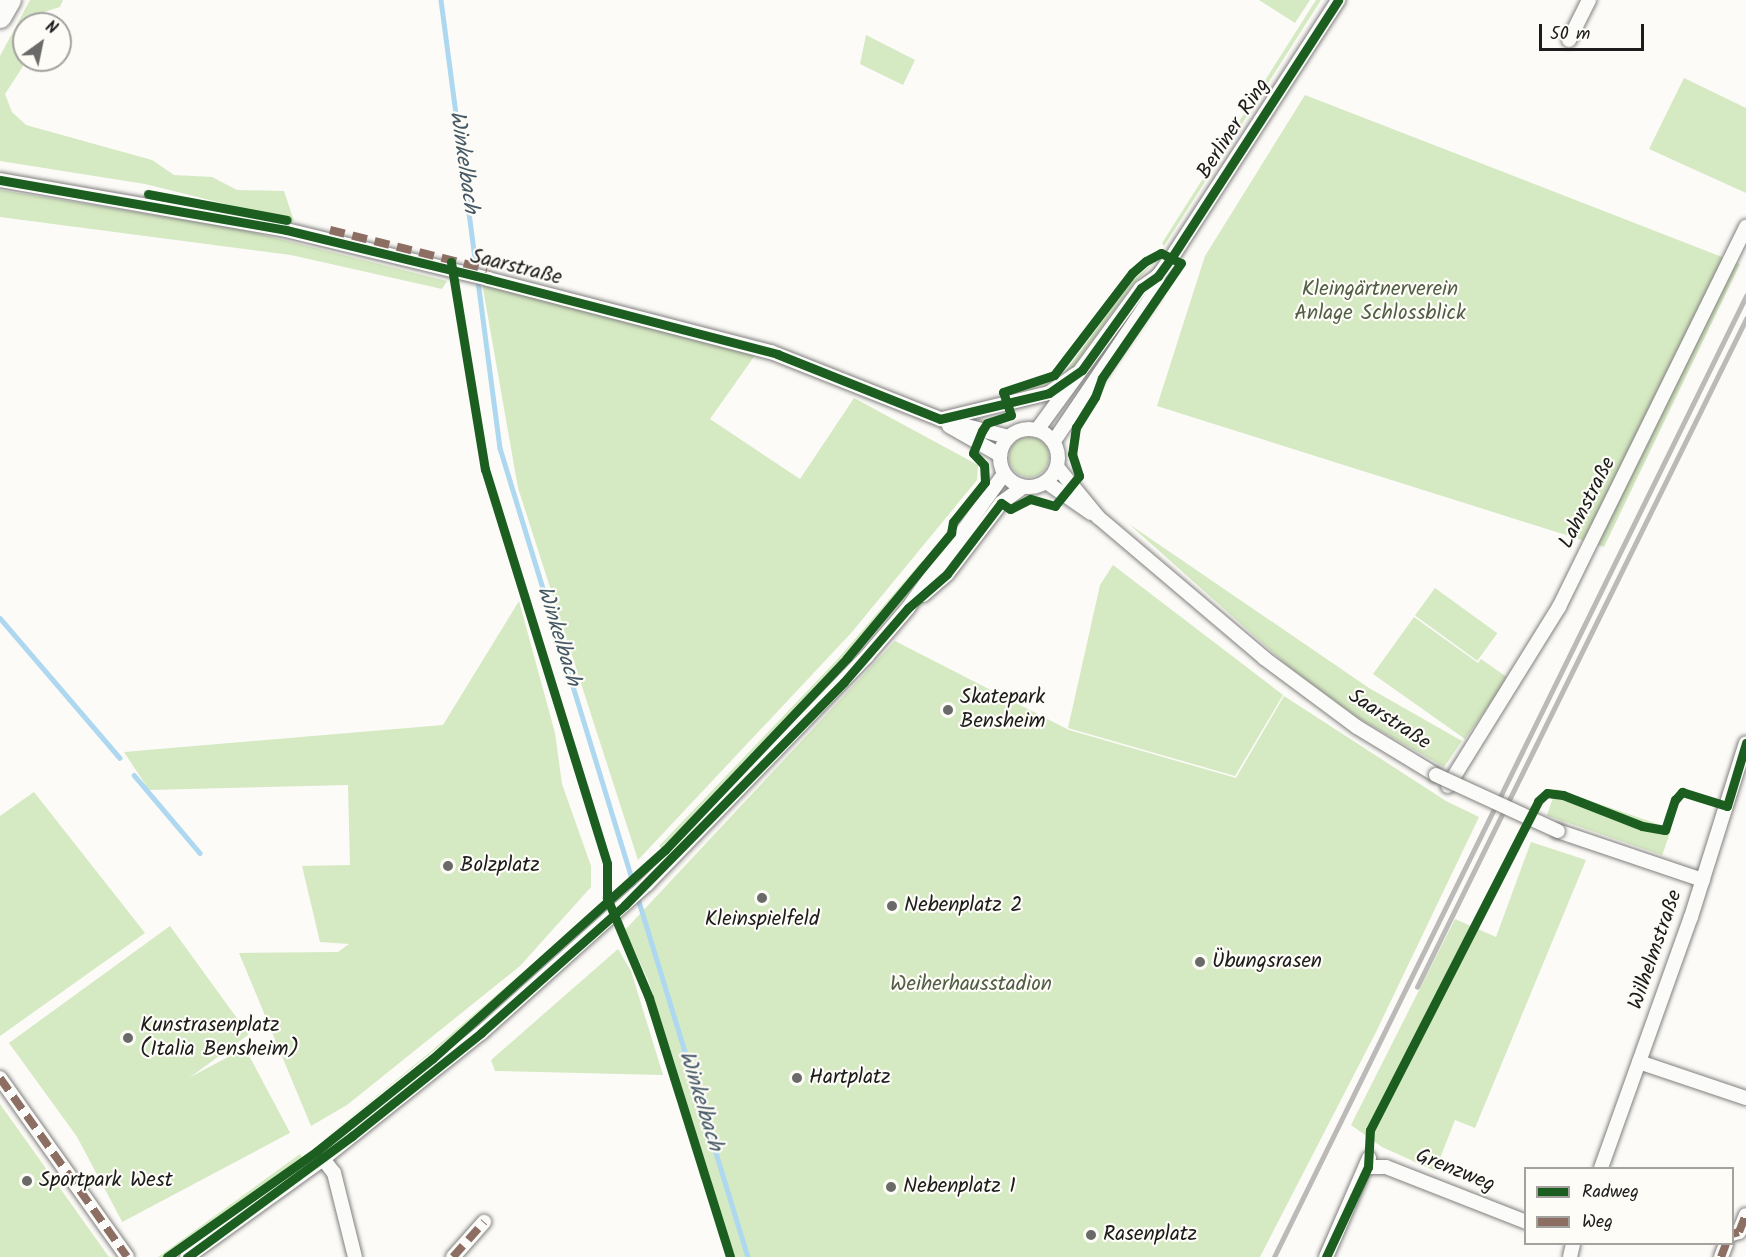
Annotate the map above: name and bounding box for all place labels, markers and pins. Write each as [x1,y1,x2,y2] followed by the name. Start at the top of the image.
[960,685,1045,735] place label: Skatepark Bensheim
[941,703,955,717] marker: Skatepark Bensheim
[460,853,540,879] place label: Bolzplatz
[441,859,455,873] marker: Bolzplatz
[755,891,769,905] marker: Kleinspielfeld
[904,893,1022,919] place label: Nebenplatz 2
[885,899,899,913] marker: Nebenplatz 2
[705,907,819,933] place label: Kleinspielfeld
[1212,949,1322,975] place label: Übungsrasen
[1193,955,1207,969] marker: Übungsrasen
[140,1013,299,1063] place label: Kunstrasenplatz (Italia Bensheim)
[121,1031,135,1045] marker: Kunstrasenplatz (Italia Bensheim)
[809,1065,890,1091] place label: Hartplatz
[790,1071,804,1085] marker: Hartplatz
[39,1168,173,1194] place label: Sportpark West
[20,1174,34,1188] marker: Sportpark West
[903,1174,1016,1200] place label: Nebenplatz 1
[884,1180,898,1194] marker: Nebenplatz 1
[1103,1222,1197,1248] place label: Rasenplatz
[1084,1228,1098,1242] marker: Rasenplatz

